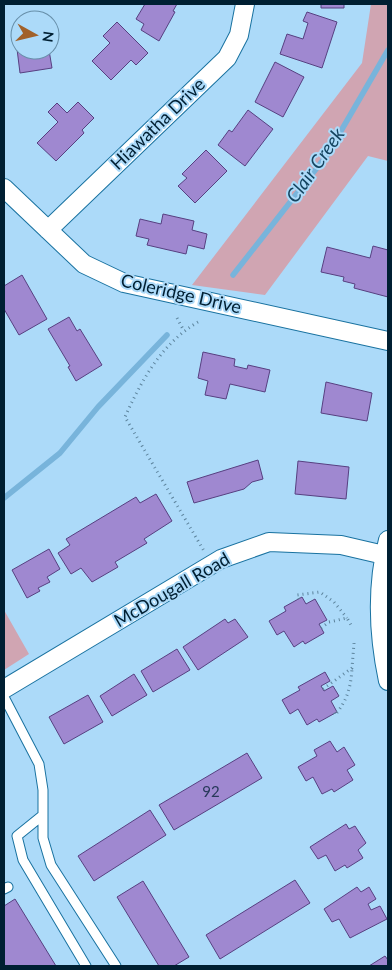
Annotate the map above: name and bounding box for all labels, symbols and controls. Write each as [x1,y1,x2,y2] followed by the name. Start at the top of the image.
[10,10,60,60] north arrow
[39,30,58,43] text: N
[106,73,209,174] street label: Hiawatha Drive
[281,122,349,206] water label: Clair Creek
[119,268,244,318] street label: Coleridge Drive
[110,547,233,631] street label: McDougall Road
[202,782,220,800] house number: 92

